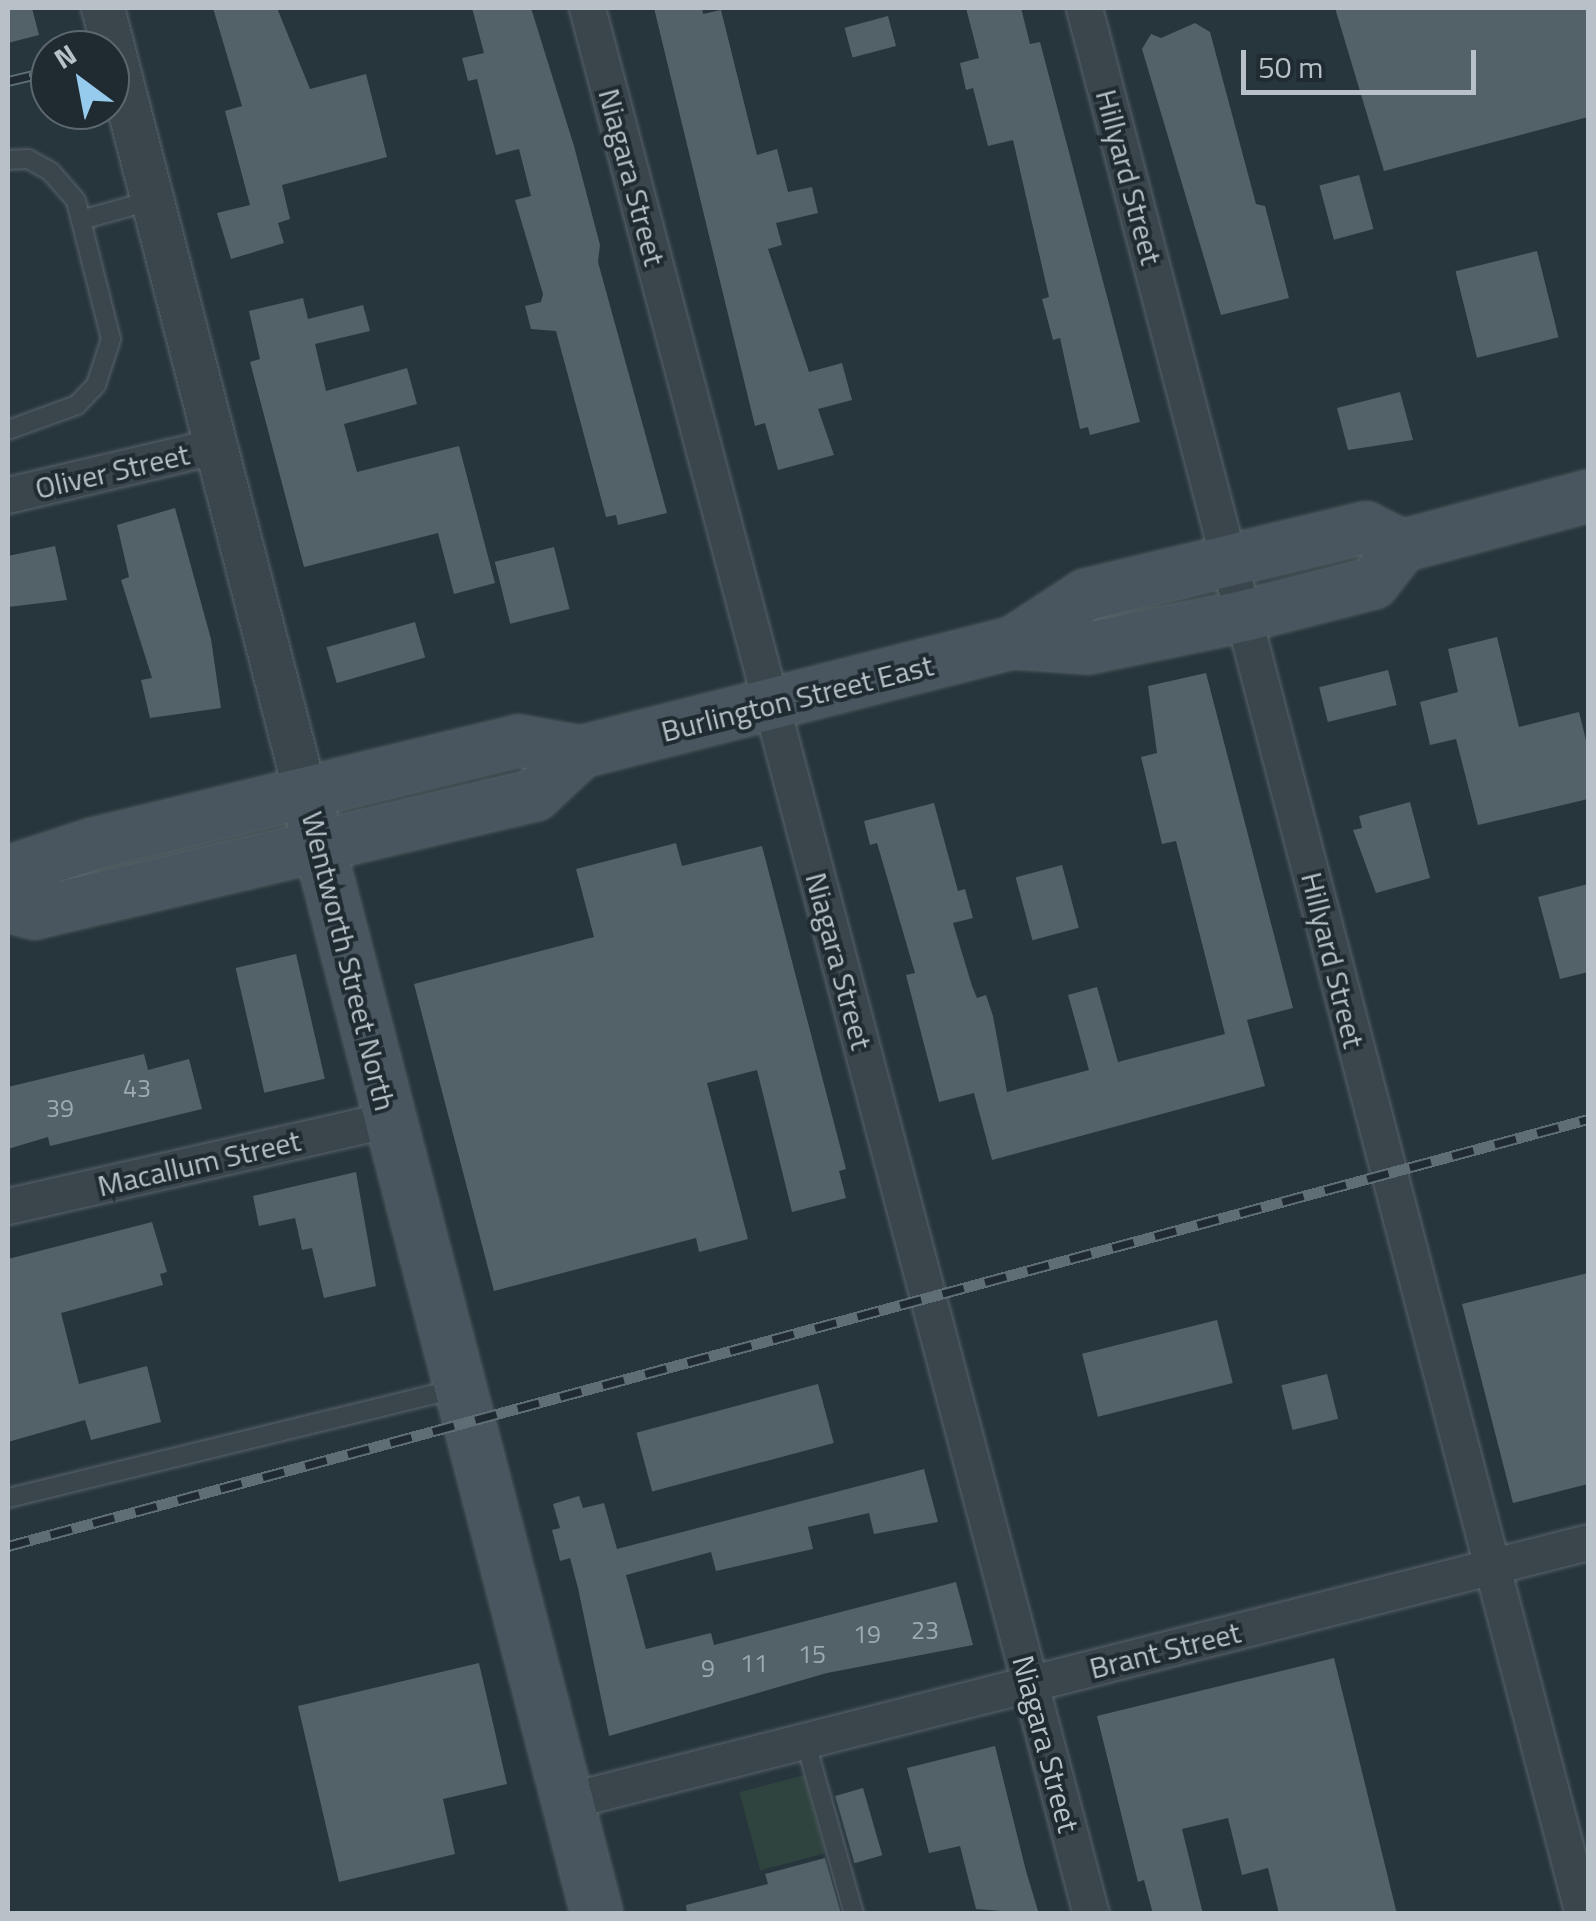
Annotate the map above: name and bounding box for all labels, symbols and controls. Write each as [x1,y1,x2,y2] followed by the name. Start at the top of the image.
[30,30,130,130] north arrow
[1246,30,1481,92] scale bar
[45,32,85,79] text: N
[1258,44,1323,90] text: 50 m
[591,85,673,269] street label: Niagara Street
[1088,86,1170,268] street label: Hillyard Street
[31,436,193,506] street label: Oliver Street
[657,647,937,749] street label: Burlington Street East
[294,808,404,1114] street label: Wentworth Street North
[1294,868,1372,1052] street label: Hillyard Street
[798,869,880,1053] street label: Niagara Street
[123,1073,151,1103] house number: 43
[46,1093,74,1123] house number: 39
[94,1122,304,1204] street label: Macallum Street
[1086,1614,1244,1686] street label: Brant Street
[911,1615,939,1645] house number: 23
[853,1619,881,1649] house number: 19
[798,1639,826,1669] house number: 15
[740,1648,768,1678] house number: 11
[1005,1652,1087,1836] street label: Niagara Street
[701,1653,715,1683] house number: 9

